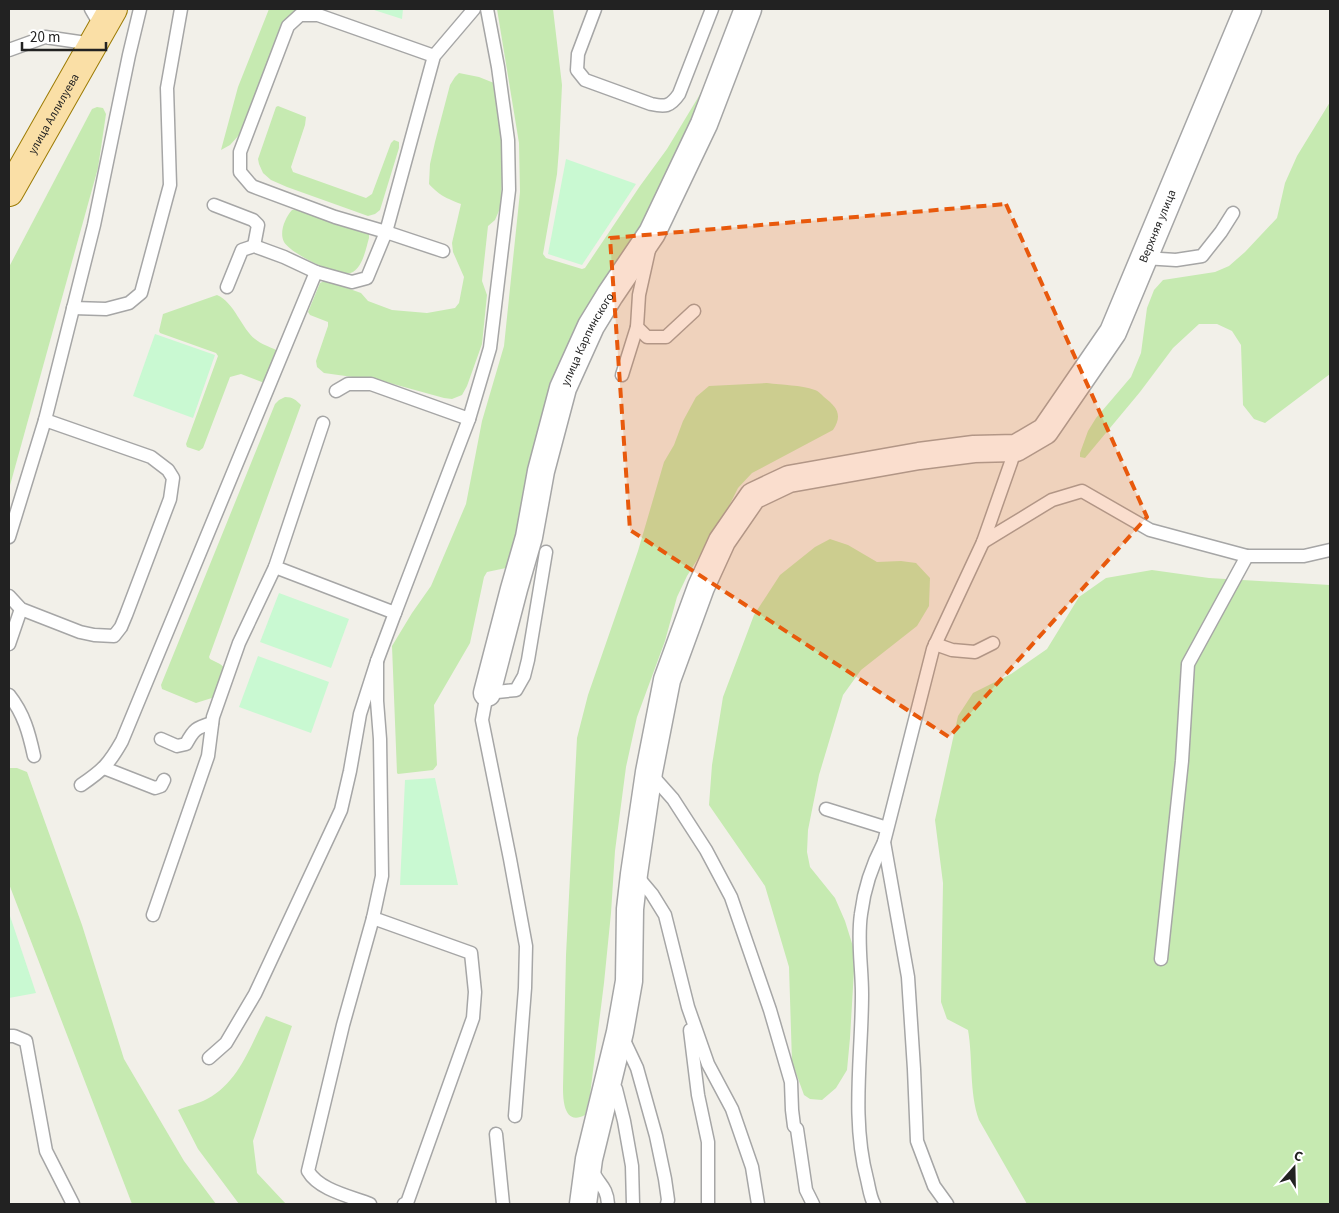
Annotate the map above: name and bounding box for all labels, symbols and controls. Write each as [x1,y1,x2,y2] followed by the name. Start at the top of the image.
[22,20,106,52] scale bar
[30,27,60,48] text: 20 m
[24,70,83,157] street label: улица Аллилуева
[1134,187,1180,265] street label: Верхняя улица
[557,289,618,389] street label: улица Карпинского
[1269,1143,1319,1193] north arrow
[1291,1146,1305,1168] text: С

